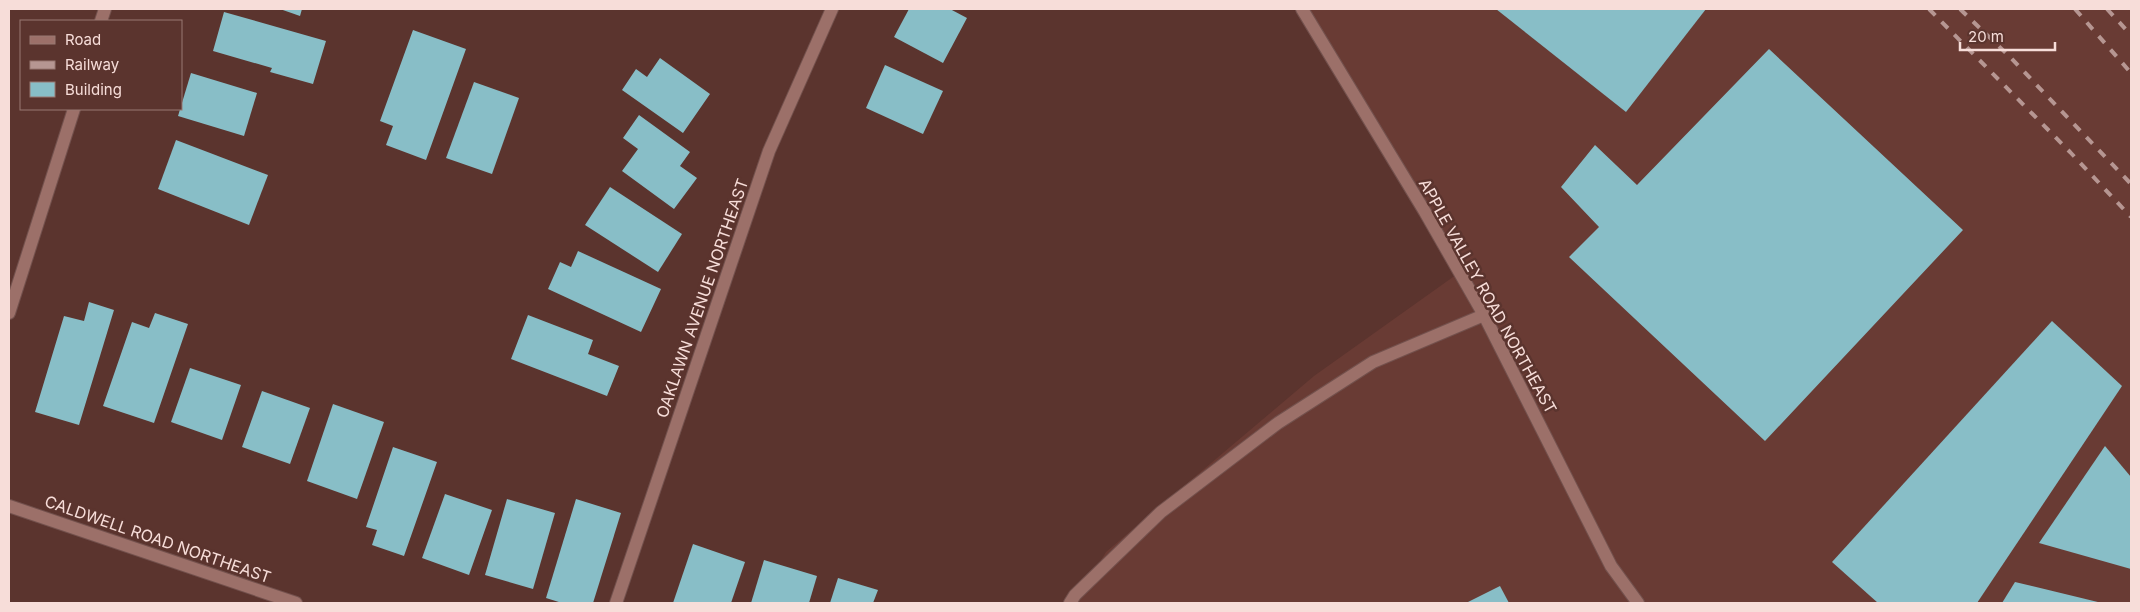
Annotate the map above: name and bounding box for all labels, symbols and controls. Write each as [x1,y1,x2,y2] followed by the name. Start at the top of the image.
[20,20,182,110] legend
[1960,20,2055,52] scale bar
[1968,27,2004,46] text: 20 m
[65,30,101,49] text: Road
[65,55,120,74] text: Railway
[65,80,122,99] text: Building
[1415,175,1561,417] street label: APPLE VALLEY ROAD NORTHEAST
[652,176,752,420] street label: OAKLAWN AVENUE NORTHEAST
[42,491,274,587] street label: CALDWELL ROAD NORTHEAST

